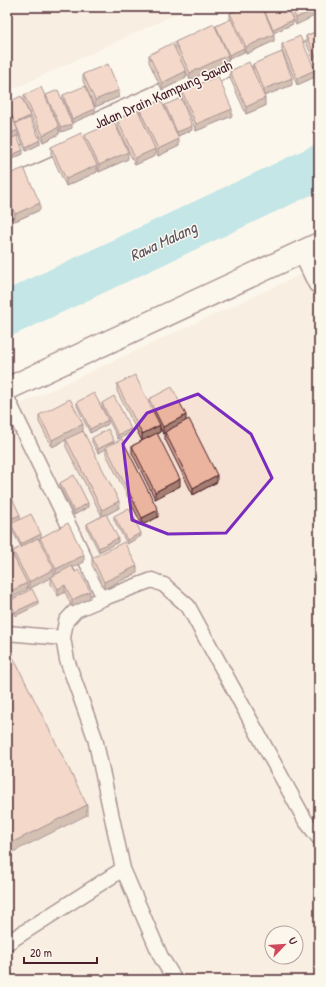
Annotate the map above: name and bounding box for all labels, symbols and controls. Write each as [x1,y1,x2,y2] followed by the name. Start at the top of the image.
[91,54,235,134] street label: Jalan Drain Kampung Sawah
[126,216,201,266] water label: Rawa Malang
[264,925,304,965] north arrow
[285,935,301,946] text: U
[24,939,97,965] scale bar
[30,944,52,961] text: 20 m

